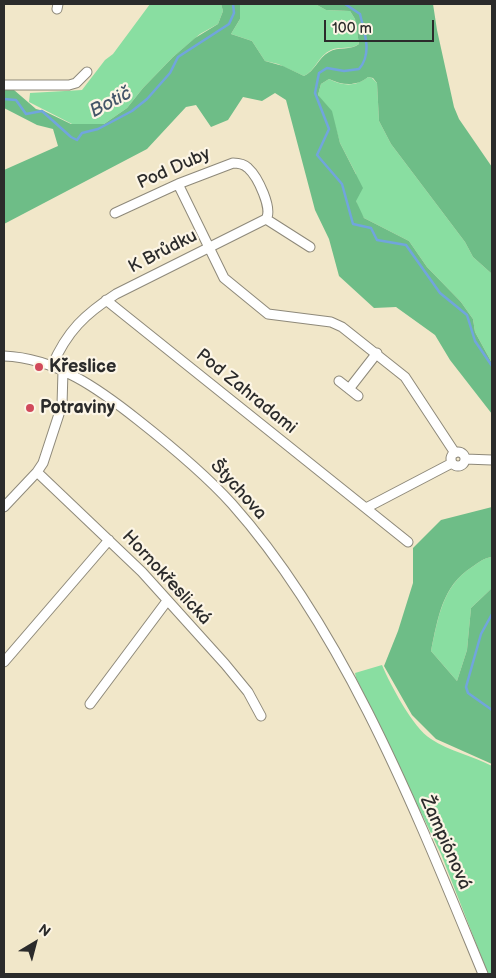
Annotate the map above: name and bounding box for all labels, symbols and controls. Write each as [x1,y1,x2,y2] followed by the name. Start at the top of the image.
[326,10,436,42] scale bar
[332,19,372,38] text: 100 m
[86,83,136,123] water label: Botič
[134,143,214,195] street label: Pod Duby
[125,225,201,279] street label: K Brůdku
[191,345,301,439] street label: Pod Zahradami
[49,356,116,378] place label: Křeslice
[33,361,45,373] marker: Křeslice
[40,397,115,419] place label: Potraviny
[24,402,36,414] marker: Potraviny
[205,455,271,525] street label: Štychova
[117,526,215,630] street label: Hornokřeslická
[415,793,475,893] street label: Žampiónová
[10,918,60,968] north arrow
[35,921,54,941] text: N

